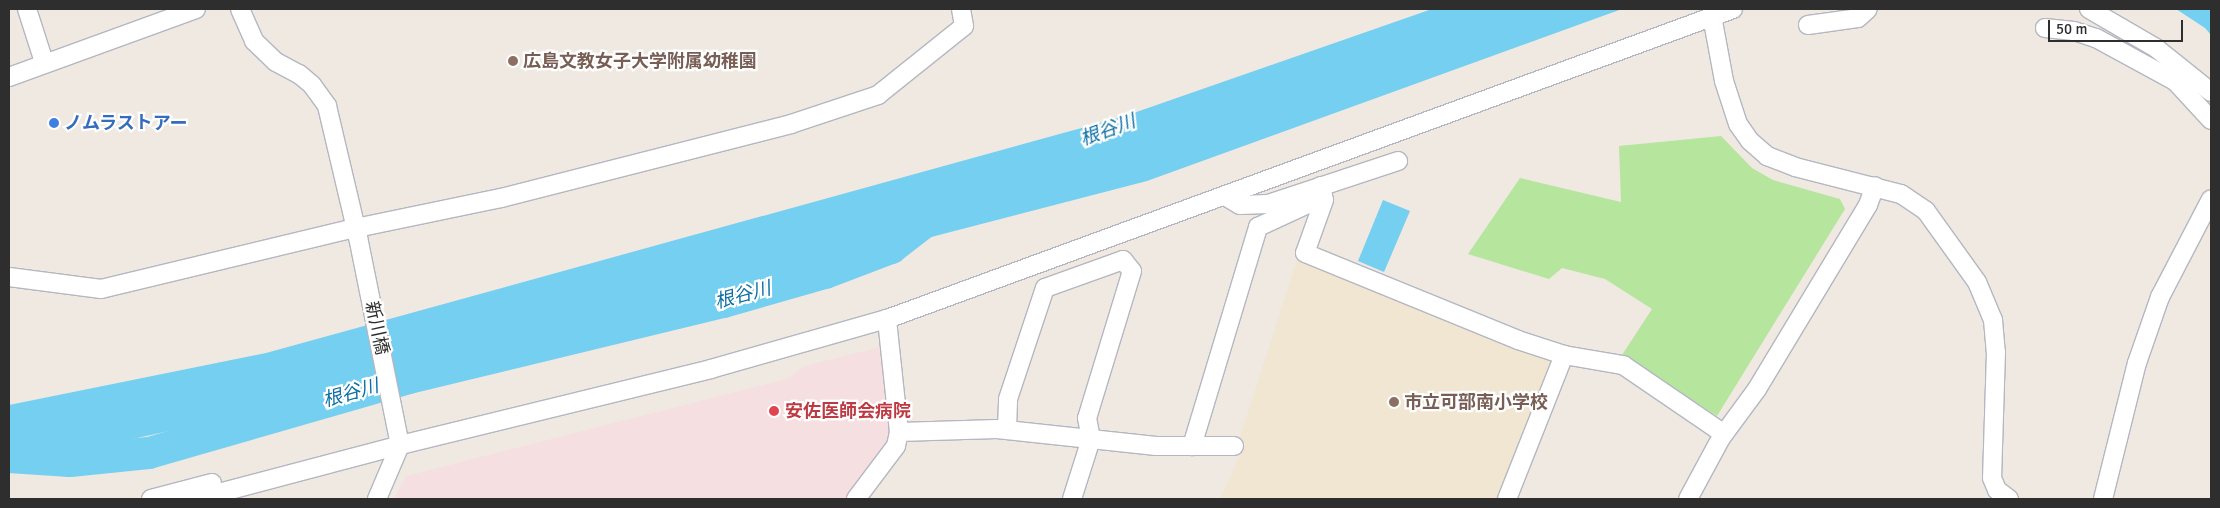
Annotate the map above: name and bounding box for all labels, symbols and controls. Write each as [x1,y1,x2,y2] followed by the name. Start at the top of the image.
[2050,10,2185,42] scale bar
[2056,20,2087,38] text: 50 m
[523,50,757,72] place label: 広島文教女子大学附属幼稚園
[507,55,519,67] marker: 広島文教女子大学附属幼稚園
[1077,111,1139,151] water label: 根谷川
[64,112,189,134] place label: ノムラストアー
[48,117,60,129] marker: ノムラストアー
[713,278,773,314] water label: 根谷川
[361,299,393,357] street label: 新川橋
[320,375,382,413] water label: 根谷川
[1404,391,1548,413] place label: 市立可部南小学校
[1388,396,1400,408] marker: 市立可部南小学校
[785,400,911,422] place label: 安佐医師会病院
[767,404,781,418] marker: 安佐医師会病院

